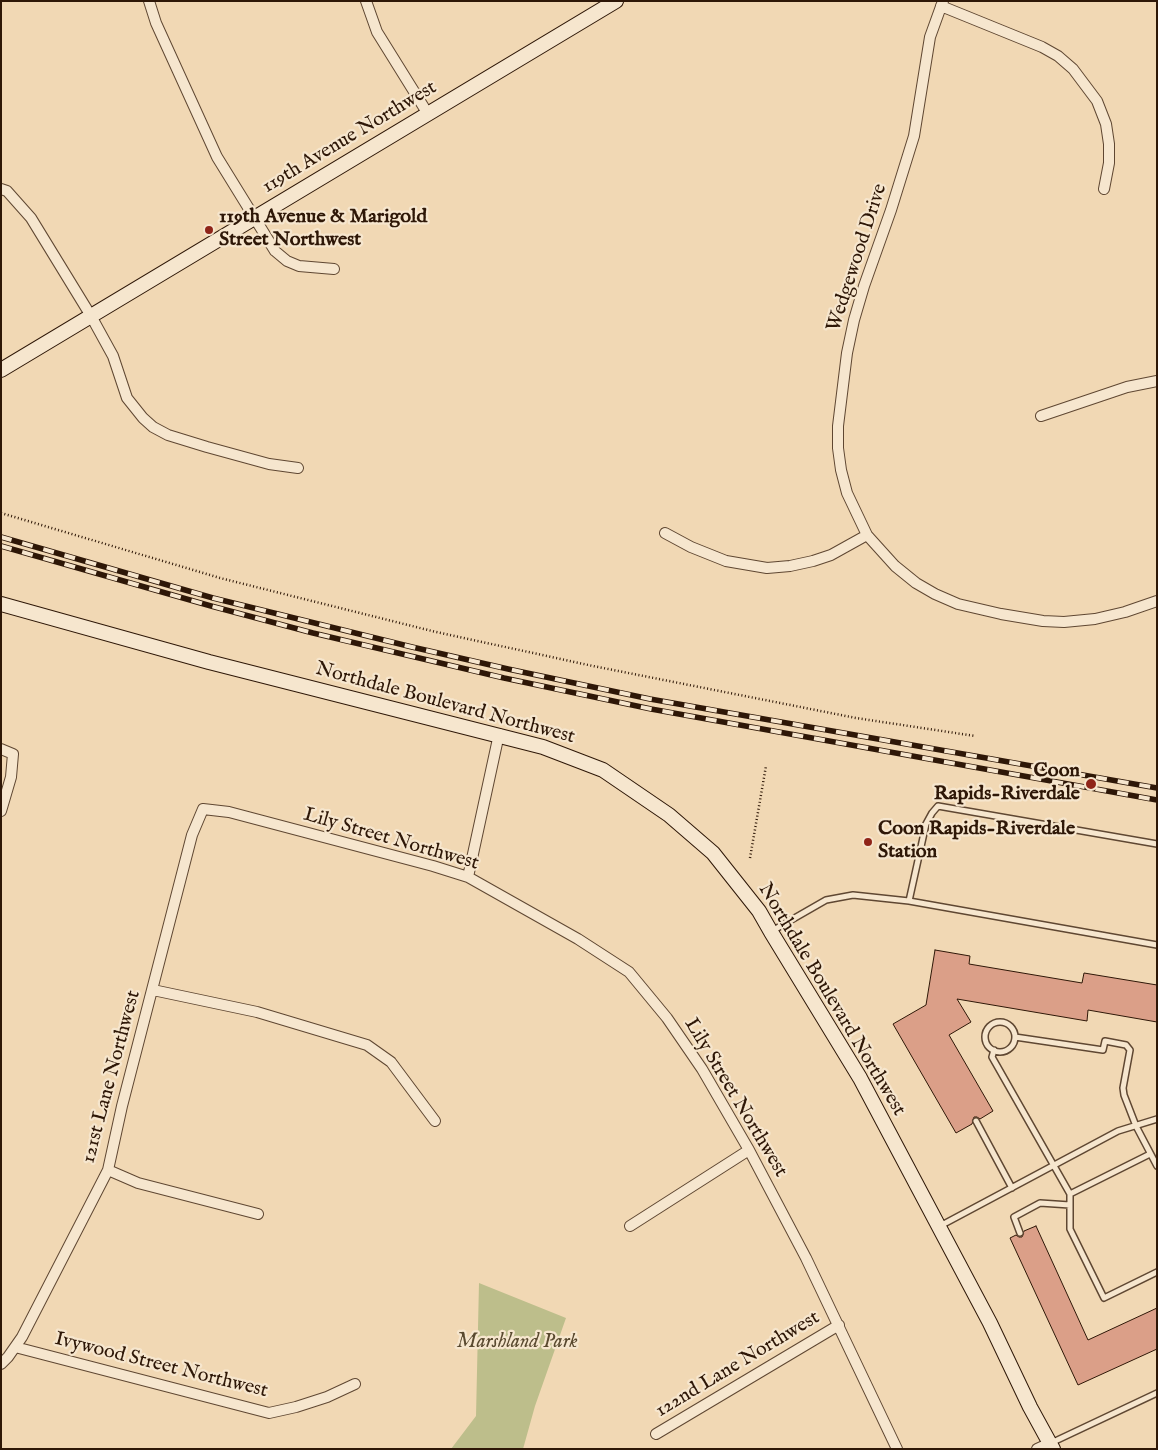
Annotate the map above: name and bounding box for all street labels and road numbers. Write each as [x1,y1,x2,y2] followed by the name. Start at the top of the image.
[258,76,442,200] street label: 119th Avenue Northwest
[823,181,893,335] street label: Wedgewood Drive
[313,658,577,750] street label: Northdale Boulevard Northwest
[301,803,481,877] street label: Lily Street Northwest
[752,879,910,1121] street label: Northdale Boulevard Northwest
[77,988,147,1166] street label: 121st Lane Northwest
[678,1014,792,1182] street label: Lily Street Northwest
[652,1307,824,1423] street label: 122nd Lane Northwest
[52,1328,270,1404] street label: Ivywood Street Northwest

